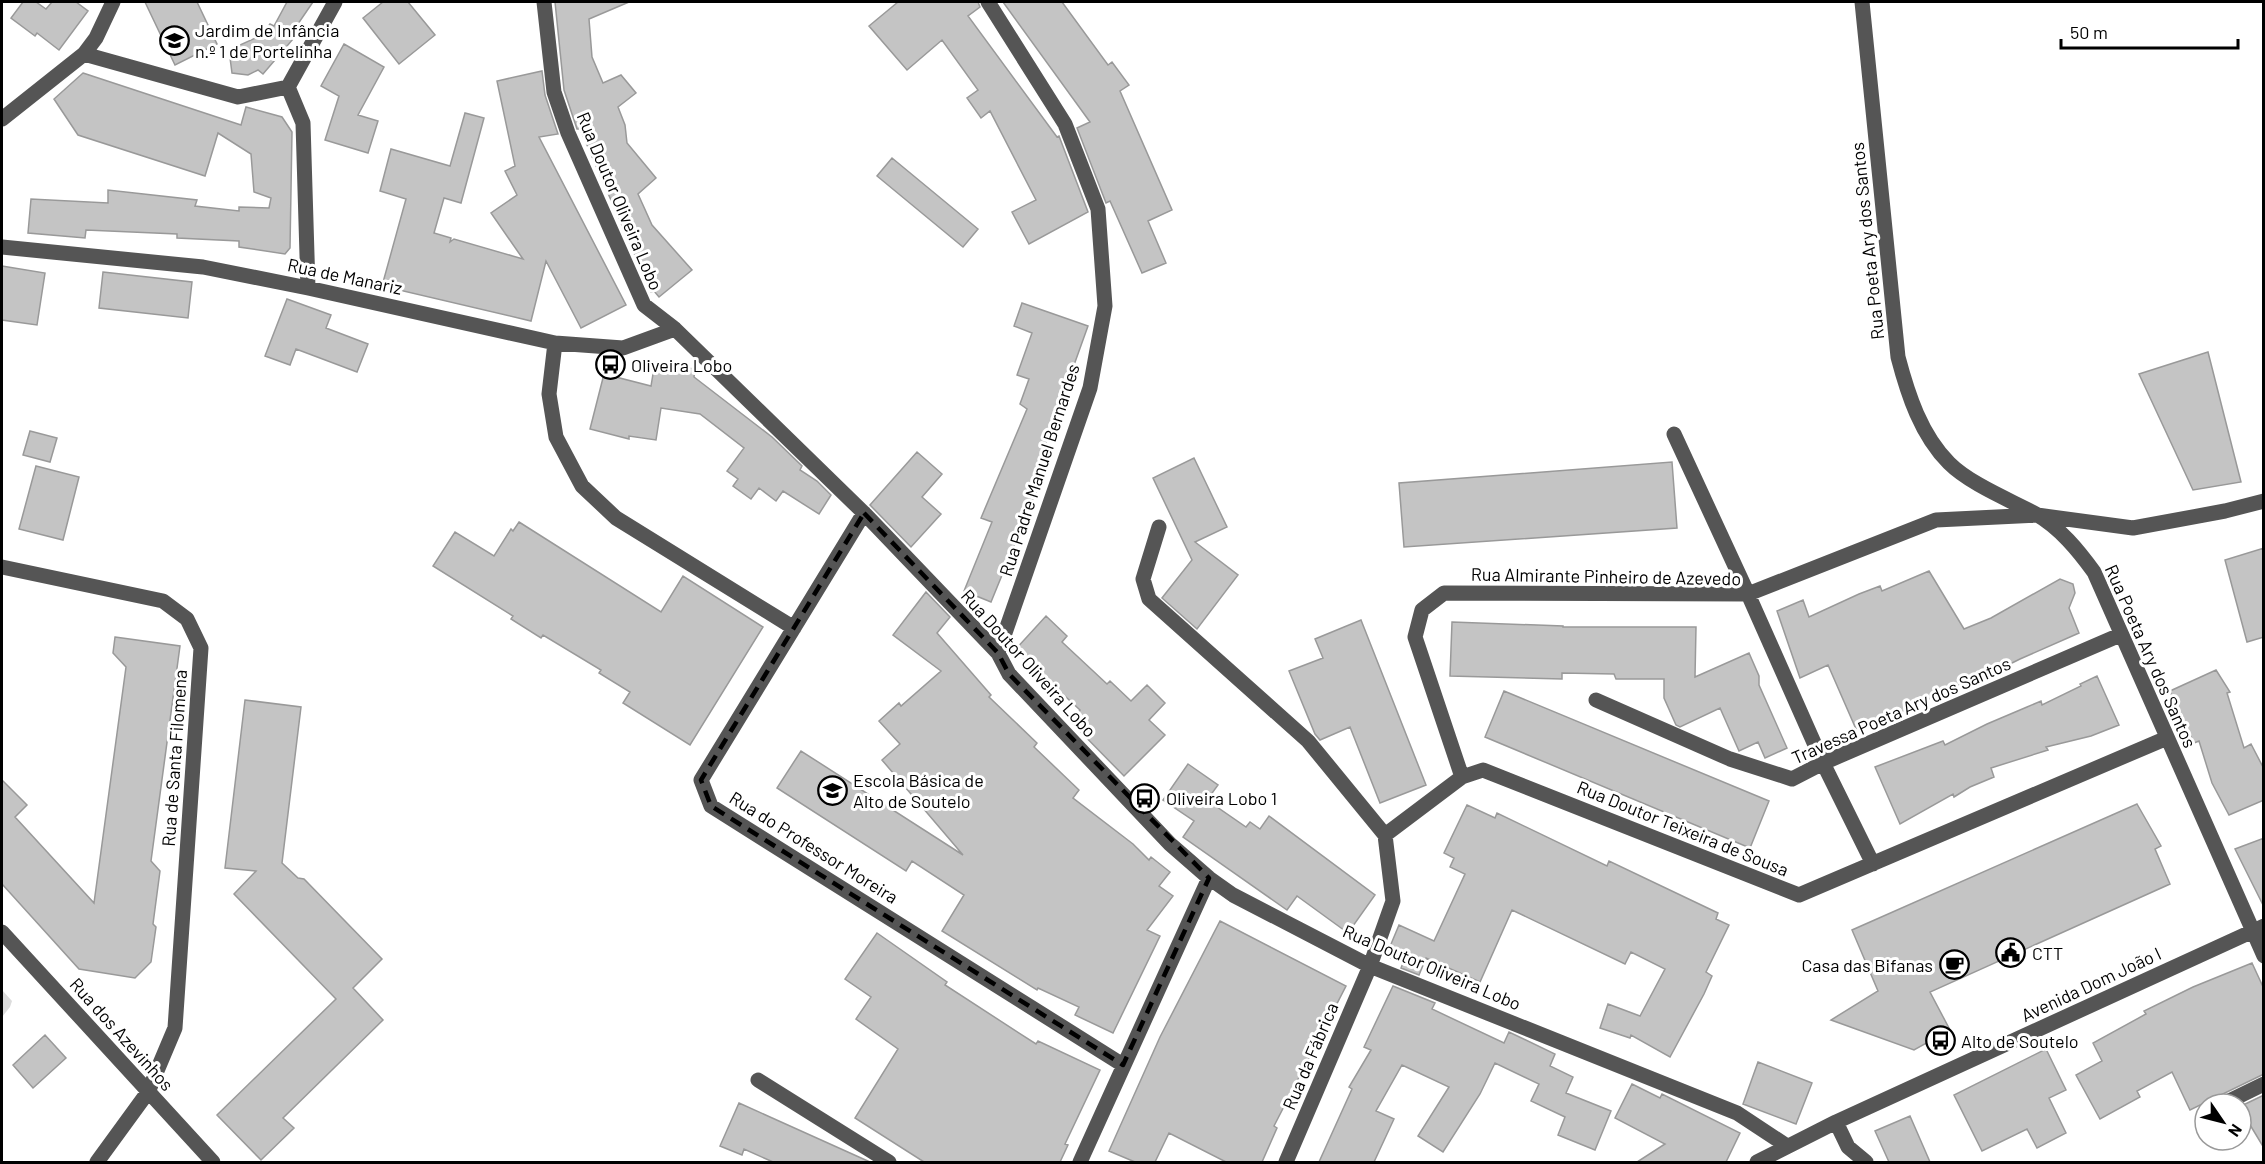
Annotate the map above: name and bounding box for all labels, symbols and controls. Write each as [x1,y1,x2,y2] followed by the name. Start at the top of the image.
[2061,12,2238,50] scale bar
[195,19,339,62] place label: Jardim de Infância n.º 1 de Portelinha
[2070,21,2108,43] text: 50 m
[158,24,190,56] school or university icon: Jardim de Infância n.º 1 de Portelinha
[572,109,668,293] street label: Rua Doutor Oliveira Lobo
[1846,141,1888,341] street label: Rua Poeta Ary dos Santos
[286,253,404,299] street label: Rua de Manariz
[594,349,626,381] bus stop icon: Oliveira Lobo
[631,354,732,376] place label: Oliveira Lobo
[994,361,1084,579] street label: Rua Padre Manuel Bernardes
[2101,561,2201,751] street label: Rua Poeta Ary dos Santos
[1471,563,1741,589] street label: Rua Almirante Pinheiro de Azevedo
[957,584,1101,742] street label: Rua Doutor Oliveira Lobo
[1788,652,2014,768] street label: Travessa Poeta Ary dos Santos
[157,669,191,847] street label: Rua de Santa Filomena
[853,769,984,812] place label: Escola Básica de Alto de Soutelo
[816,774,848,806] school or university icon: Escola Básica de Alto de Soutelo
[1574,775,1792,881] street label: Rua Doutor Teixeira de Sousa
[1129,782,1161,814] bus stop icon: Oliveira Lobo 1
[726,786,902,908] street label: Rua do Professor Moreira
[1166,787,1277,809] place label: Oliveira Lobo 1
[1340,919,1524,1015] street label: Rua Doutor Oliveira Lobo
[1995,937,2027,969] public building icon: CTT
[2018,942,2164,1026] street label: Avenida Dom João I
[2032,942,2063,964] place label: CTT
[1938,949,1970,981] cafe icon: Casa das Bifanas
[1802,954,1933,976] place label: Casa das Bifanas
[65,973,179,1095] street label: Rua dos Azevinhos
[1278,999,1342,1113] street label: Rua da Fábrica
[1924,1025,1956,1057] bus stop icon: Alto de Soutelo
[1961,1030,2079,1052] place label: Alto de Soutelo
[2193,1092,2253,1152] north arrow
[2225,1121,2247,1141] text: N

